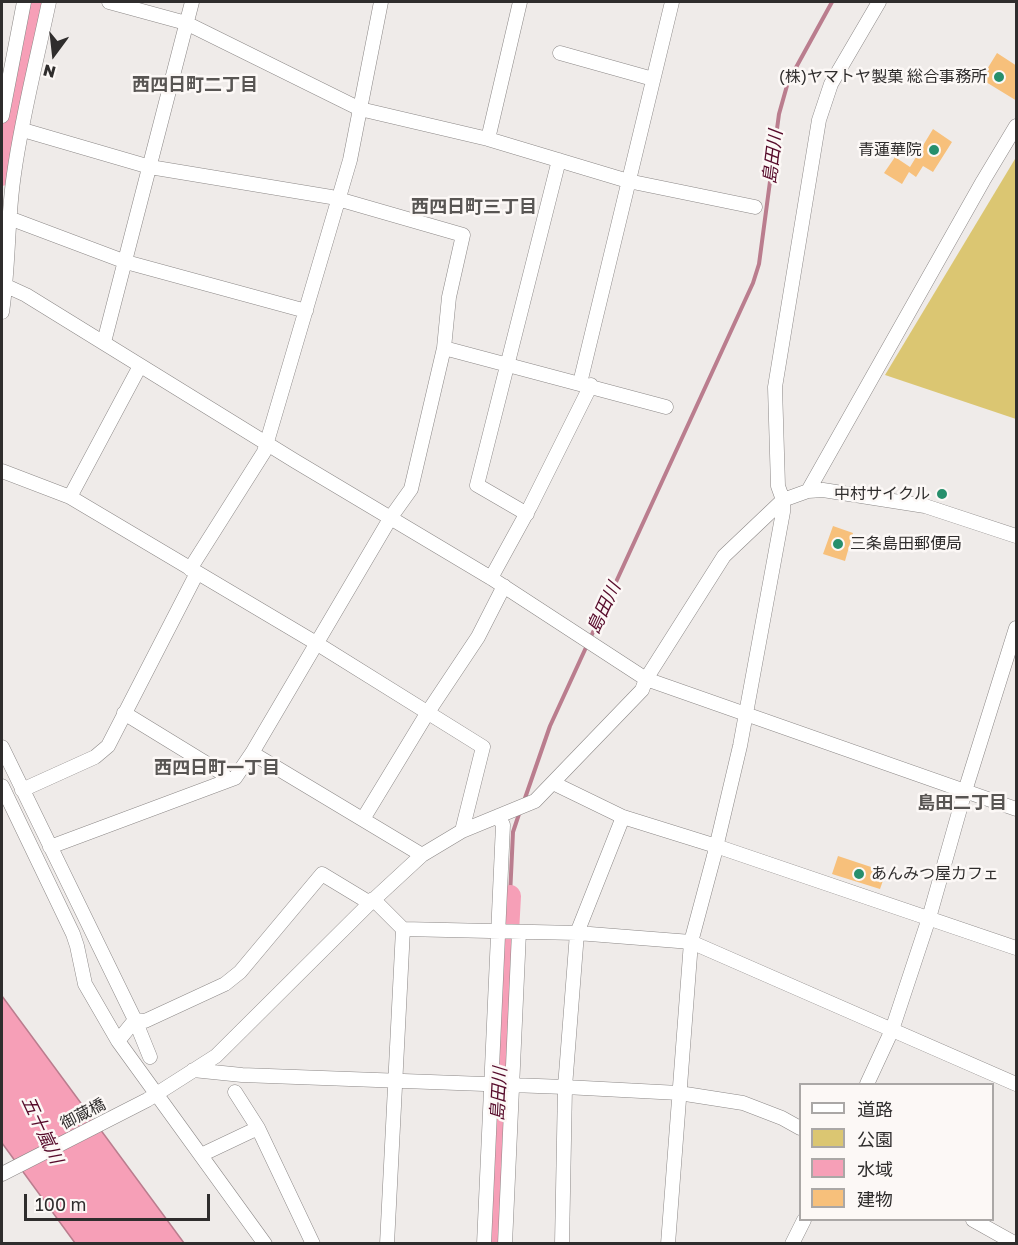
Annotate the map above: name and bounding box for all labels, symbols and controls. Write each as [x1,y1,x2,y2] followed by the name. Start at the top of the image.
[24,24,84,84] north arrow
[41,60,58,83] text: N
[779,67,987,87] place label: (株)ヤマトヤ製菓 総合事務所
[992,70,1006,84] marker: (株)ヤマトヤ製菓 総合事務所
[132,74,258,96] district label: 西四日町二丁目
[759,129,787,185] water label: 島田川
[858,140,922,160] place label: 青蓮華院
[927,143,941,157] marker: 青蓮華院
[411,196,537,218] district label: 西四日町三丁目
[834,484,930,504] place label: 中村サイクル
[935,487,949,501] marker: 中村サイクル
[850,534,962,554] place label: 三条島田郵便局
[831,537,845,551] marker: 三条島田郵便局
[583,579,625,637] water label: 島田川
[154,757,280,779] district label: 西四日町一丁目
[917,792,1007,814] district label: 島田二丁目
[871,864,999,884] place label: あんみつ屋カフェ
[852,867,866,881] marker: あんみつ屋カフェ
[487,1066,511,1122] water label: 島田川
[799,1083,994,1221] legend
[17,1093,67,1167] water label: 五十嵐川
[57,1095,109,1133] street label: 御蔵橋
[857,1098,893,1120] text: 道路
[857,1128,893,1150] text: 公園
[857,1158,893,1180] text: 水域
[27,1182,213,1220] scale bar
[857,1188,893,1210] text: 建物
[35,1193,86,1215] text: 100 m

